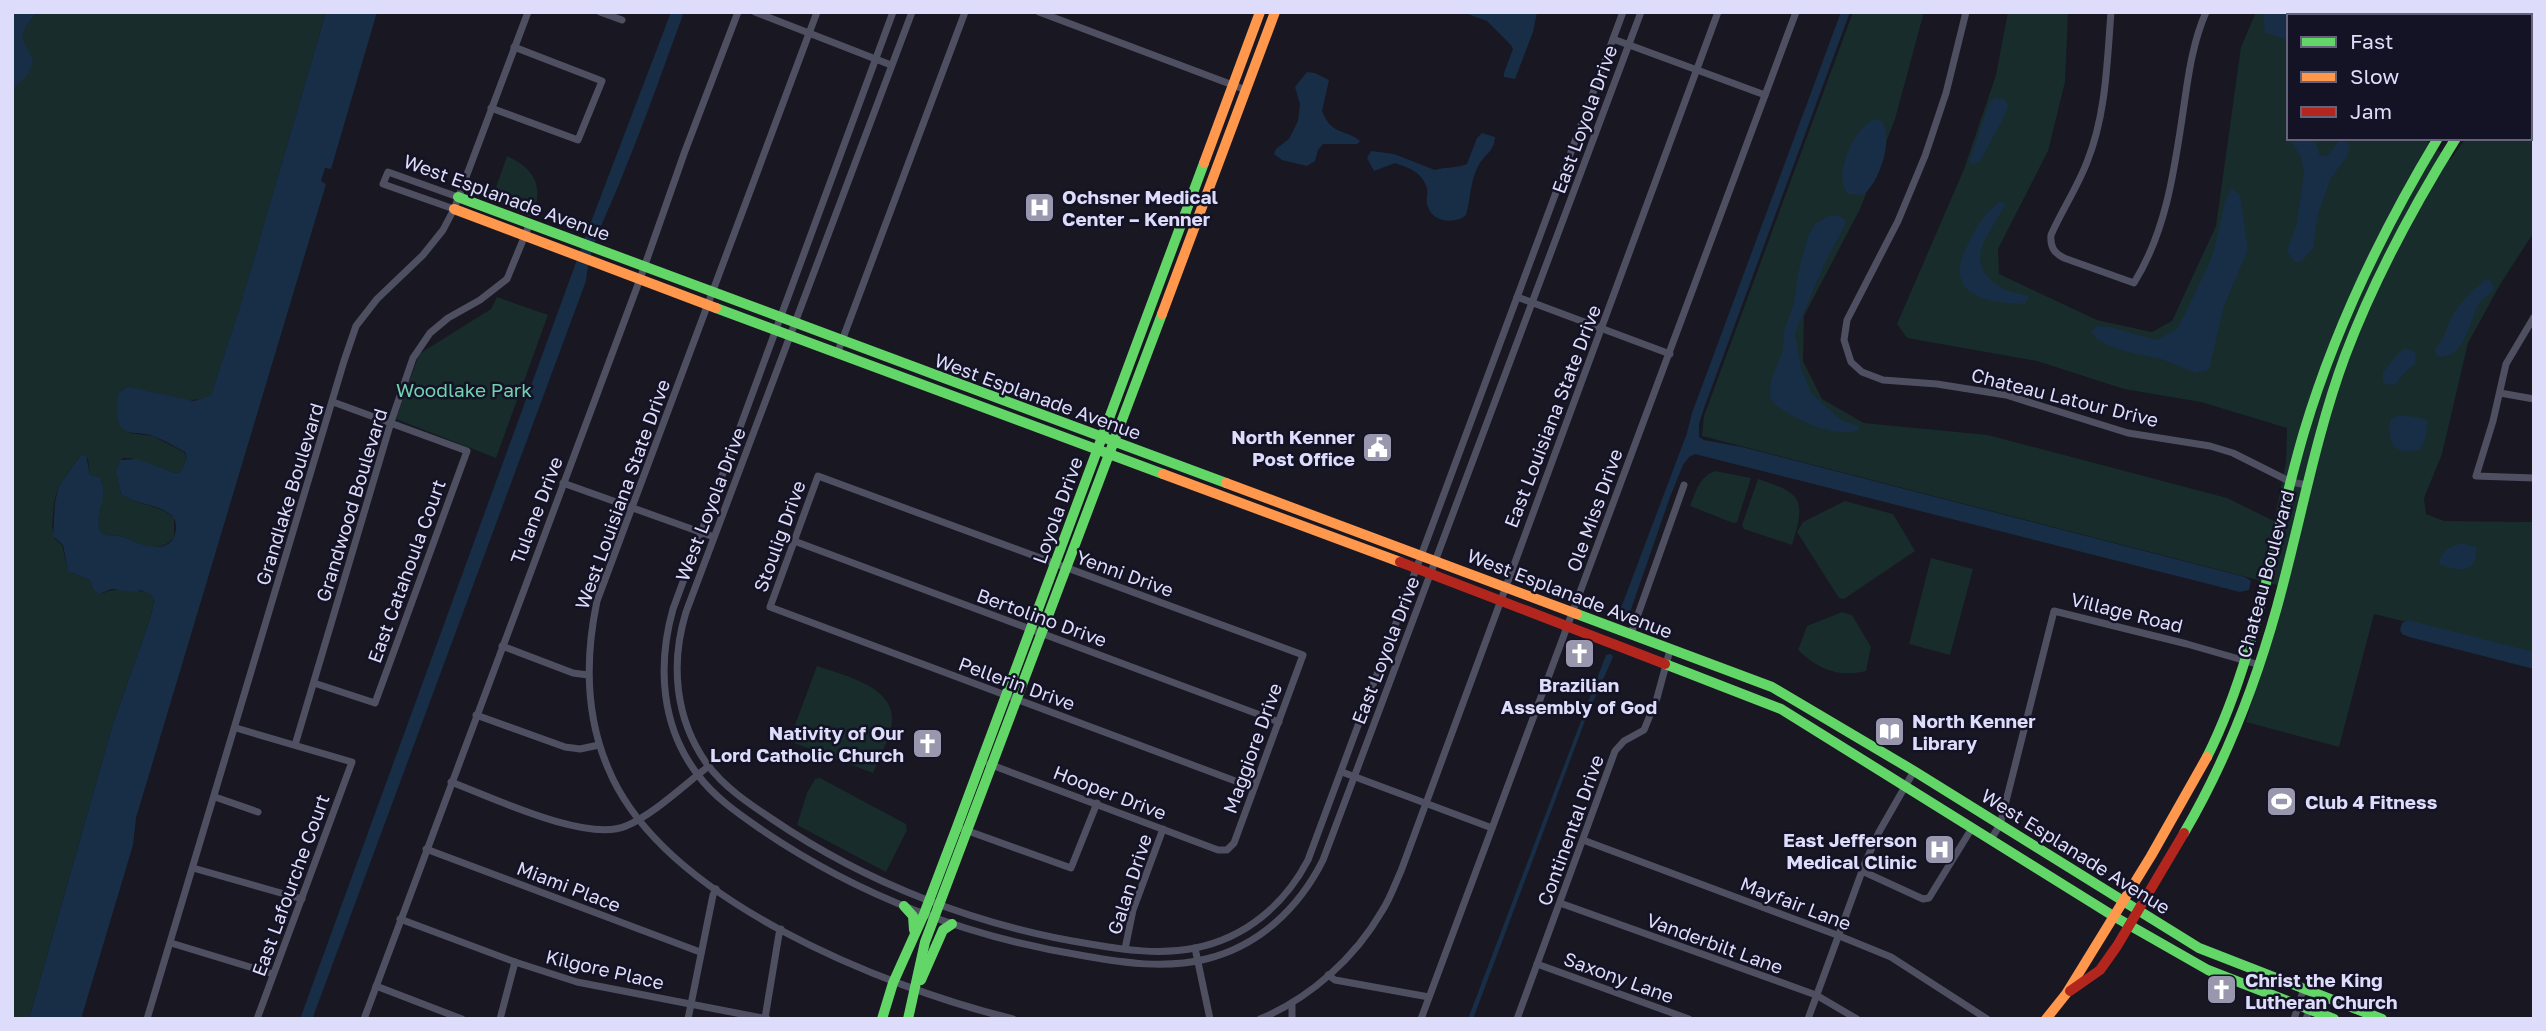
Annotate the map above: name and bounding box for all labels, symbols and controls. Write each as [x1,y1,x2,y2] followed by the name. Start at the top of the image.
[2287,14,2532,140] legend
[2350,28,2393,54] text: Fast
[1546,42,1622,196] street label: East Loyola Drive
[2350,63,2399,89] text: Slow
[2350,98,2392,124] text: Jam
[401,149,613,245] street label: West Esplanade Avenue
[1062,185,1218,230] place label: Ochsner Medical Center – Kenner
[1022,190,1056,224] hospital icon: Ochsner Medical Center – Kenner
[1499,301,1605,531] street label: East Louisiana State Drive
[932,348,1144,444] street label: West Esplanade Avenue
[1969,363,2161,431] street label: Chateau Latour Drive
[570,376,674,612] street label: West Louisiana State Drive
[396,378,532,401] park label: Woodlake Park
[250,400,328,588] street label: Grandlake Boulevard
[311,406,391,604] street label: Grandwood Boulevard
[670,424,750,584] street label: West Loyola Drive
[1231,425,1356,470] place label: North Kenner Post Office
[1361,430,1395,464] public building icon: North Kenner Post Office
[1561,445,1627,575] street label: Ole Miss Drive
[505,453,567,567] street label: Tulane Drive
[1027,453,1087,567] street label: Loyola Drive
[362,476,450,666] street label: East Catahoula Court
[748,477,810,595] street label: Stoulig Drive
[2232,488,2298,660] street label: Chateau Boulevard
[1464,543,1676,643] street label: West Esplanade Avenue
[1073,545,1177,601] street label: Yenni Drive
[1346,573,1424,727] street label: East Loyola Drive
[974,583,1110,651] street label: Bertolino Drive
[2069,587,2185,637] street label: Village Road
[1562,636,1596,670] church icon: Brazilian Assembly of God
[956,651,1078,715] street label: Pellerin Drive
[1501,673,1657,718] place label: Brazilian Assembly of God
[1218,680,1286,816] street label: Maggiore Drive
[1912,709,2036,754] place label: North Kenner Library
[1872,714,1906,748] library icon: North Kenner Library
[710,721,905,766] place label: Nativity of Our Lord Catholic Church
[910,726,944,760] church icon: Nativity of Our Lord Catholic Church
[1532,751,1608,909] street label: Continental Drive
[1050,760,1170,824] street label: Hooper Drive
[1977,783,2175,919] street label: West Esplanade Avenue
[2265,784,2299,818] sports icon: Club 4 Fitness
[2305,790,2438,813] place label: Club 4 Fitness
[246,791,334,979] street label: East Lafourche Court
[1783,828,1917,873] place label: East Jefferson Medical Clinic
[1102,831,1156,937] street label: Galan Drive
[1923,833,1957,867] hospital icon: East Jefferson Medical Clinic
[514,856,624,916] street label: Miami Place
[1737,871,1855,935] street label: Mayfair Lane
[1644,908,1786,978] street label: Vanderbilt Lane
[544,944,666,994] street label: Kilgore Place
[1561,946,1677,1008] street label: Saxony Lane
[2245,968,2397,1013] place label: Christ the King Lutheran Church
[2205,973,2239,1007] church icon: Christ the King Lutheran Church

